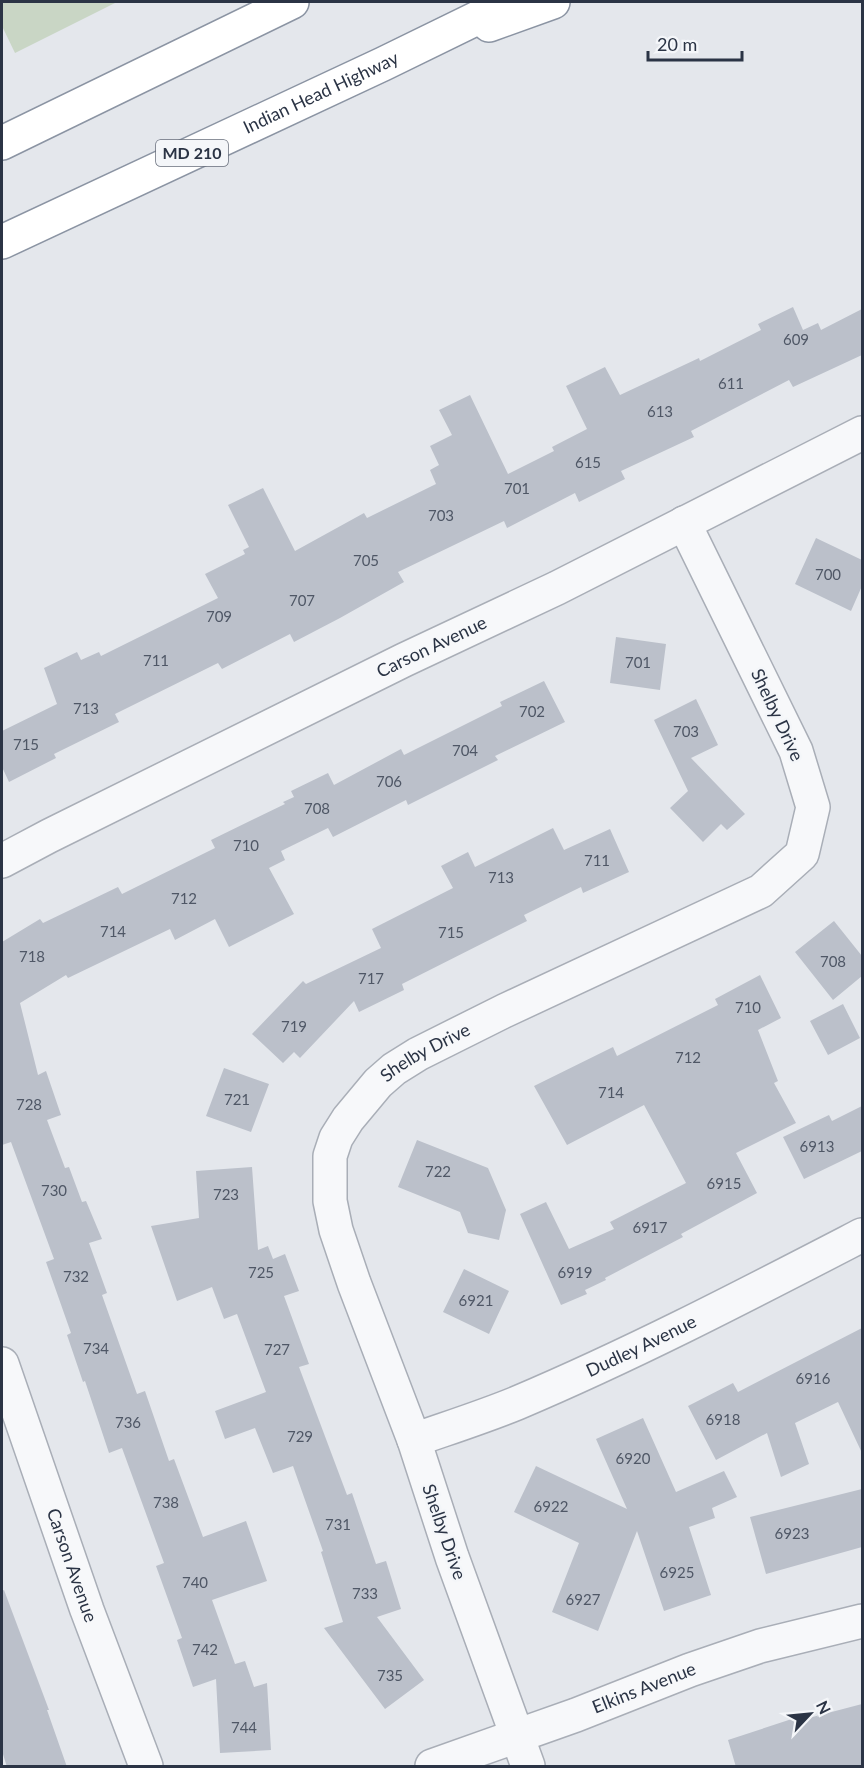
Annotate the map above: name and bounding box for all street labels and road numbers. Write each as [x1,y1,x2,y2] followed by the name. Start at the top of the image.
[239,46,402,138] street label: Indian Head Highway
[156,140,228,166] road number: MD 210
[373,611,490,682] street label: Carson Avenue
[747,665,809,764] street label: Shelby Drive
[375,1018,473,1086] street label: Shelby Drive
[582,1310,700,1381] street label: Dudley Avenue
[418,1481,472,1582] street label: Shelby Drive
[43,1505,103,1625] street label: Carson Avenue
[589,1657,698,1718] street label: Elkins Avenue

